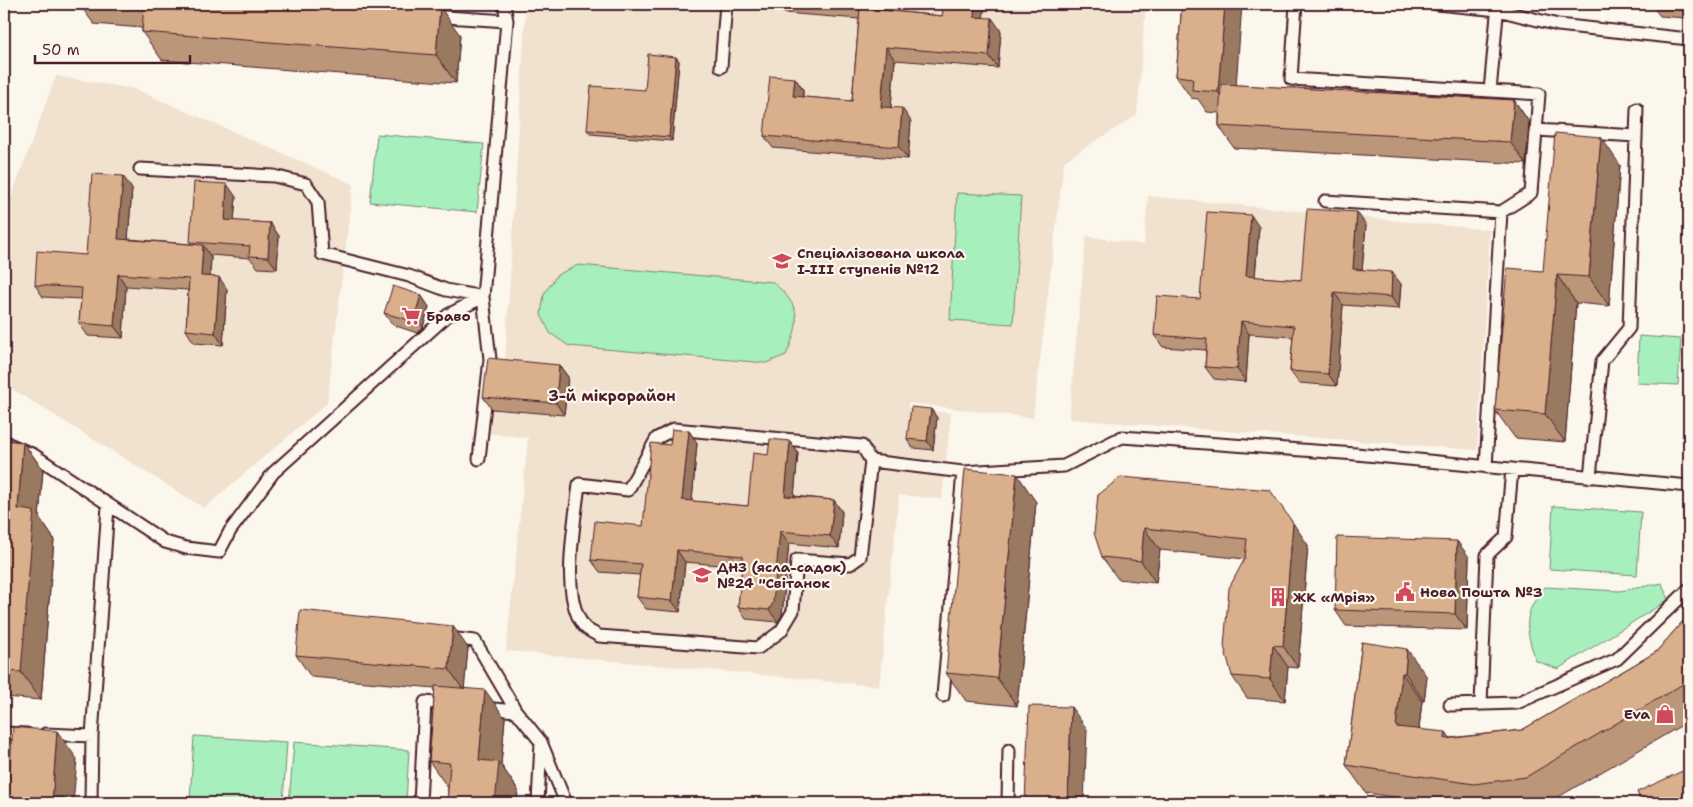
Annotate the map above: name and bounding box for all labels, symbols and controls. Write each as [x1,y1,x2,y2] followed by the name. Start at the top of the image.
[35,32,190,64] scale bar
[42,40,80,60] text: 50 m
[797,244,965,278] place label: Спеціалізована школа І-ІІІ ступенів №12
[771,250,793,272] school or university icon: Спеціалізована школа І-ІІІ ступенів №12
[400,305,422,327] supermarket icon: Браво
[426,307,471,325] place label: Браво
[548,386,676,406] district label: 3-й мікрорайон
[717,558,846,592] place label: ДНЗ (ясла-садок) №24 "Світанок
[691,564,713,586] school or university icon: ДНЗ (ясла-садок) №24 "Світанок
[1394,581,1416,603] public building icon: Нова Пошта №3
[1420,583,1543,601] place label: Нова Пошта №3
[1267,586,1289,608] building icon: ЖК «Мрія»
[1293,588,1375,606] place label: ЖК «Мрія»
[1654,703,1676,725] shop icon: Eva
[1624,705,1650,723] place label: Eva

